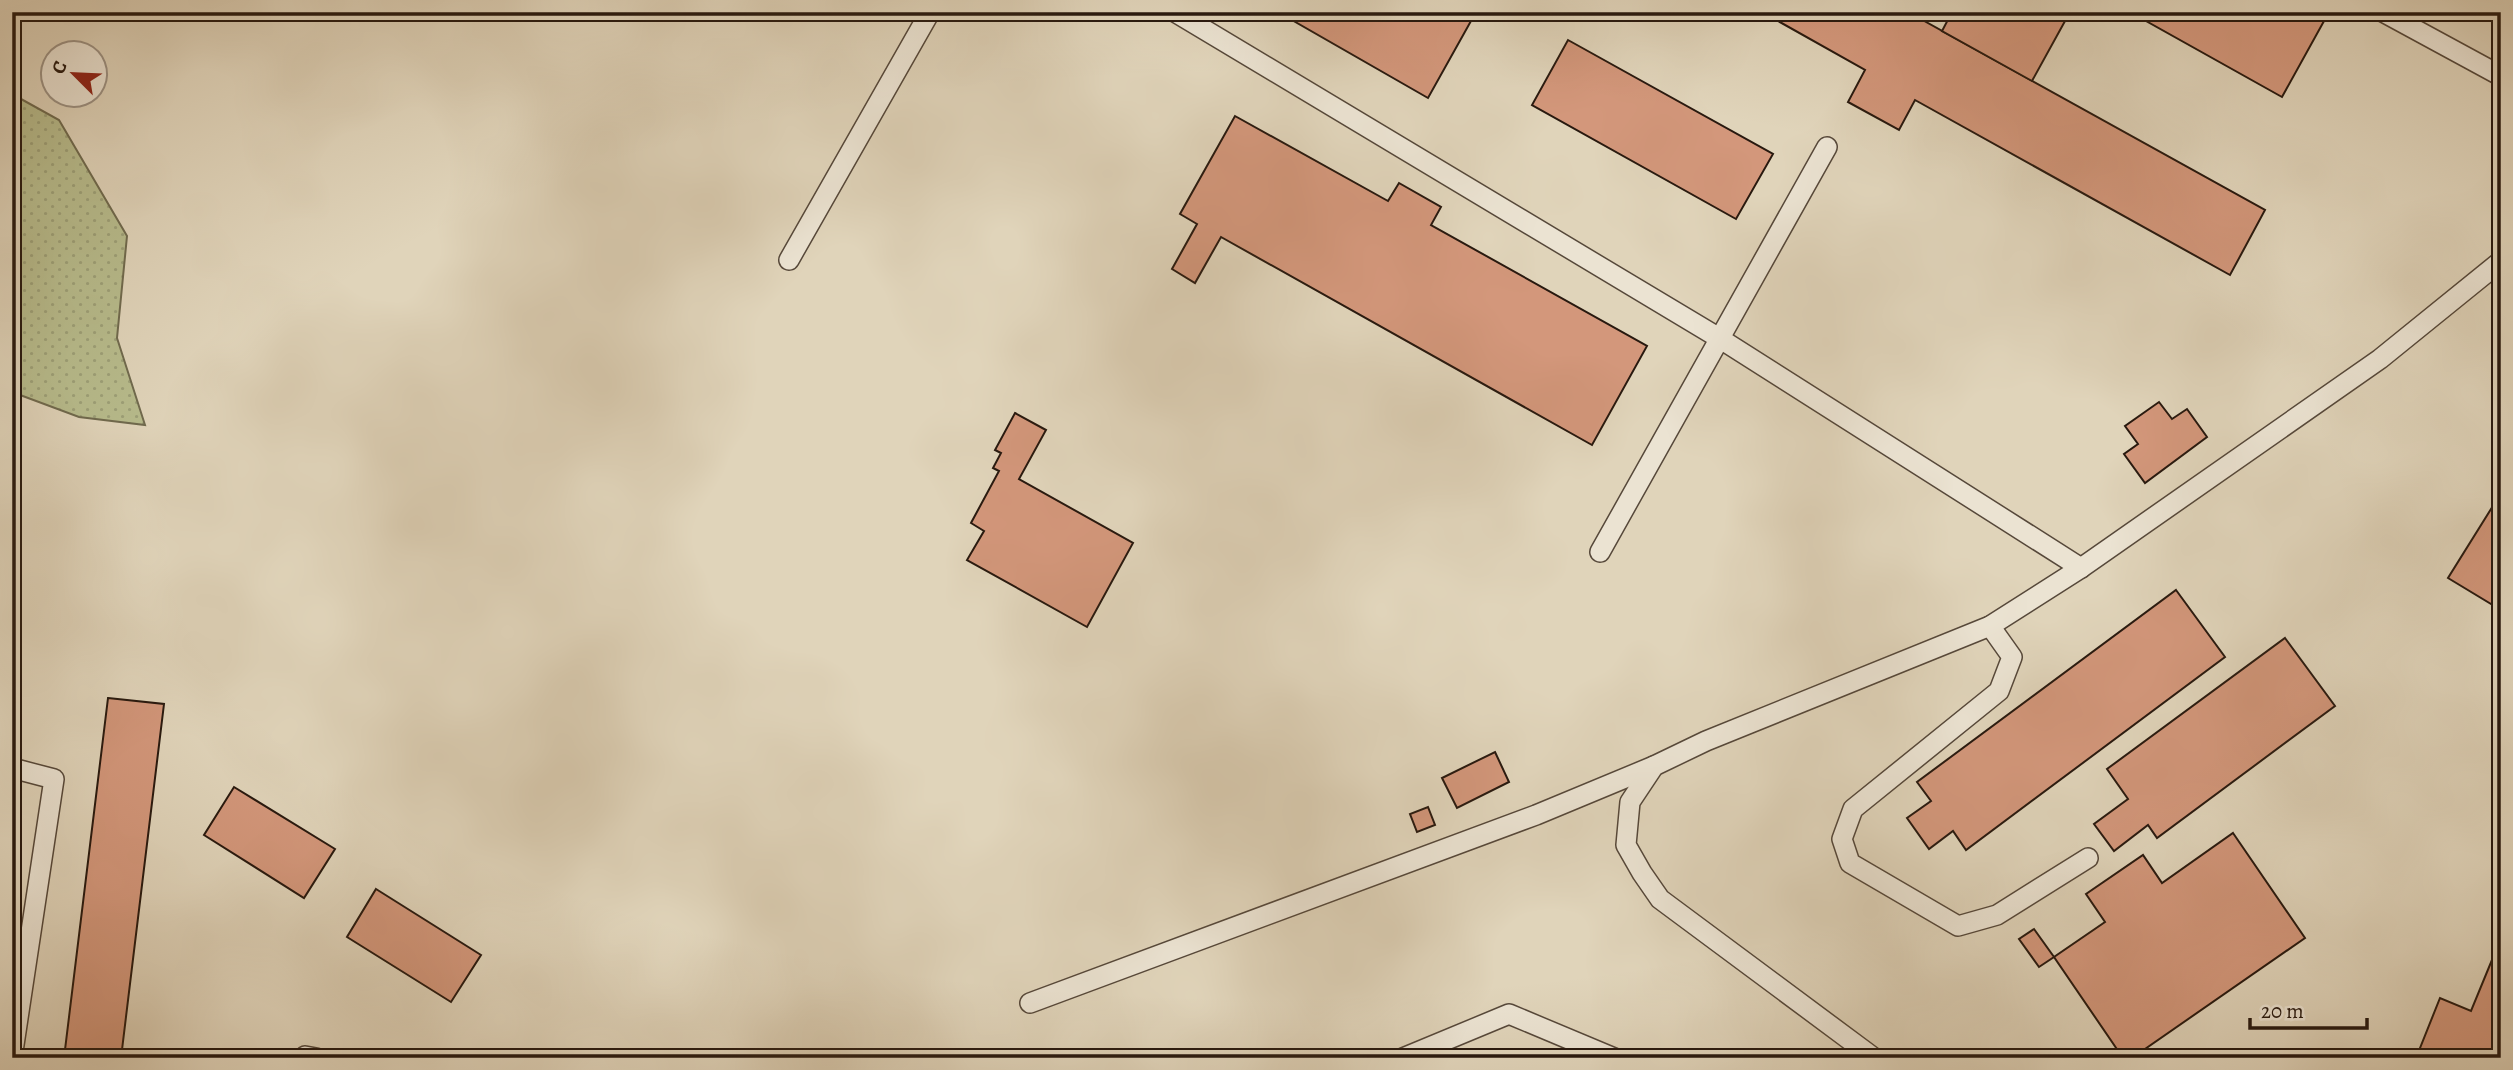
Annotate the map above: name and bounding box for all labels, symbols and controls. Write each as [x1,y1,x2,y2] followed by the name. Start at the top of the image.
[38,38,108,108] north arrow
[45,57,74,78] text: С
[2250,986,2368,1030] scale bar
[2261,997,2304,1025] text: 20 m

